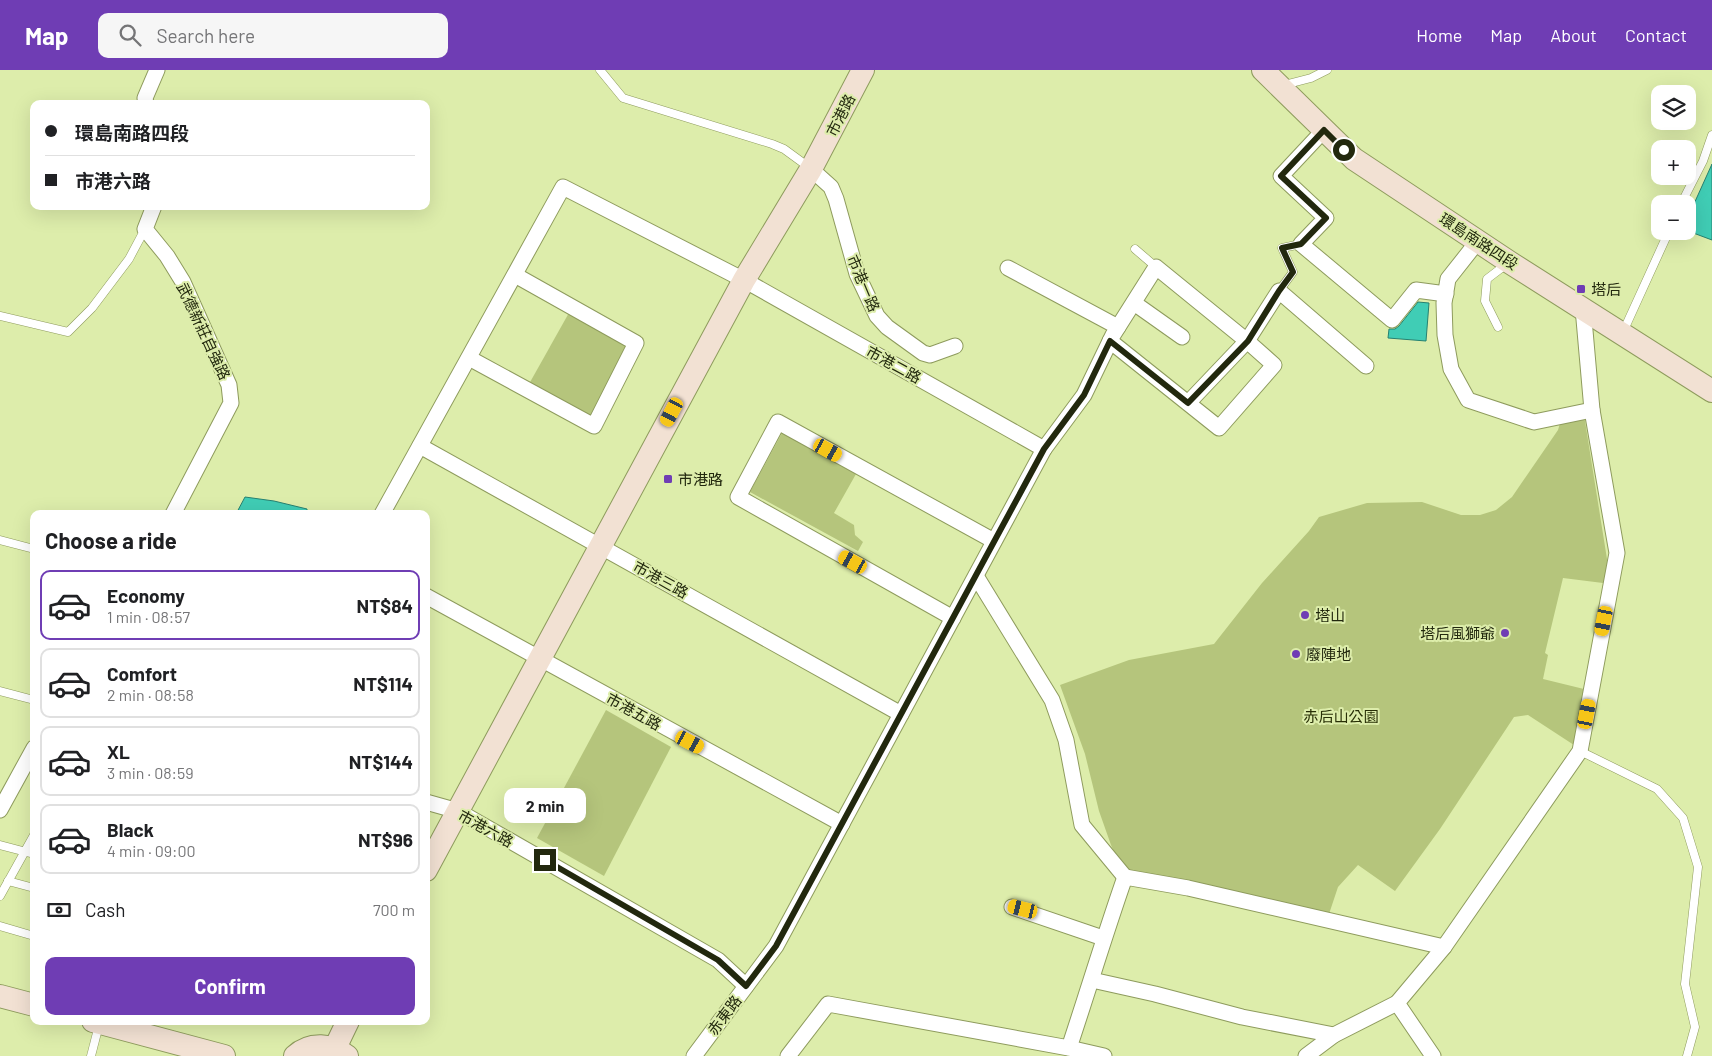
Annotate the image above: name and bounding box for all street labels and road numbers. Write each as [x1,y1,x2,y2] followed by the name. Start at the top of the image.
[822,91,858,139] street label: 市港路
[1436,209,1522,273] street label: 環島南路四段
[844,252,884,314] street label: 市港一路
[174,280,234,382] street label: 武德新莊自強路
[863,342,925,386] street label: 市港二路
[630,557,692,601] street label: 市港三路
[603,689,665,733] street label: 市港五路
[455,806,517,850] street label: 市港六路
[703,992,745,1038] street label: 赤東路

